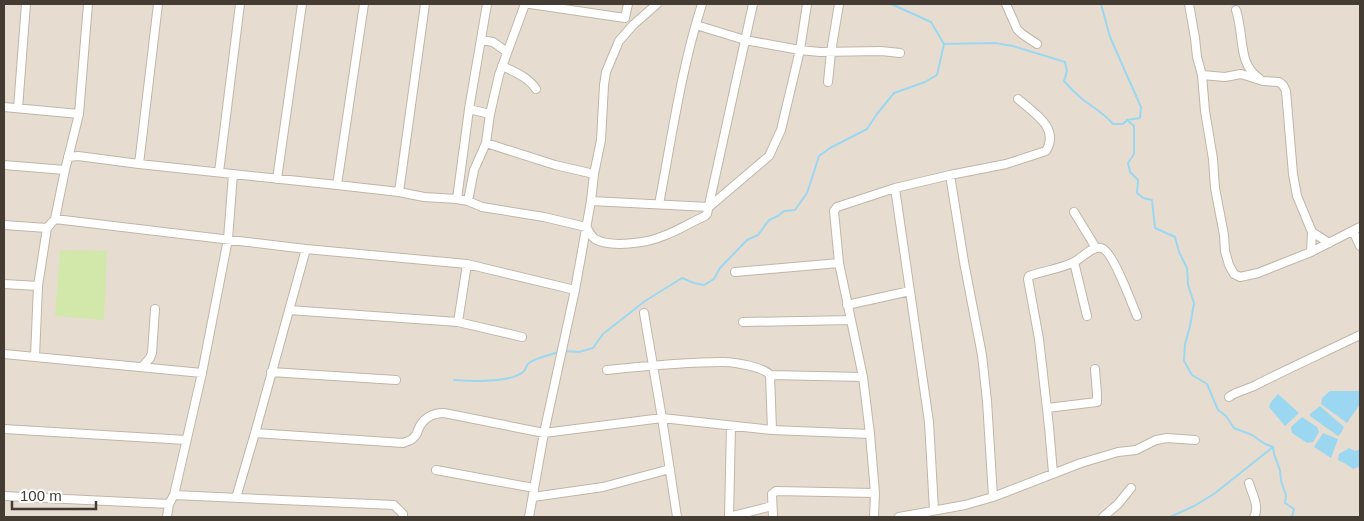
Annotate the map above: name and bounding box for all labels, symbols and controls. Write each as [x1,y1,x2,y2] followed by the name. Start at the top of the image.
[12,478,96,510] scale bar
[20,487,62,504] text: 100 m

